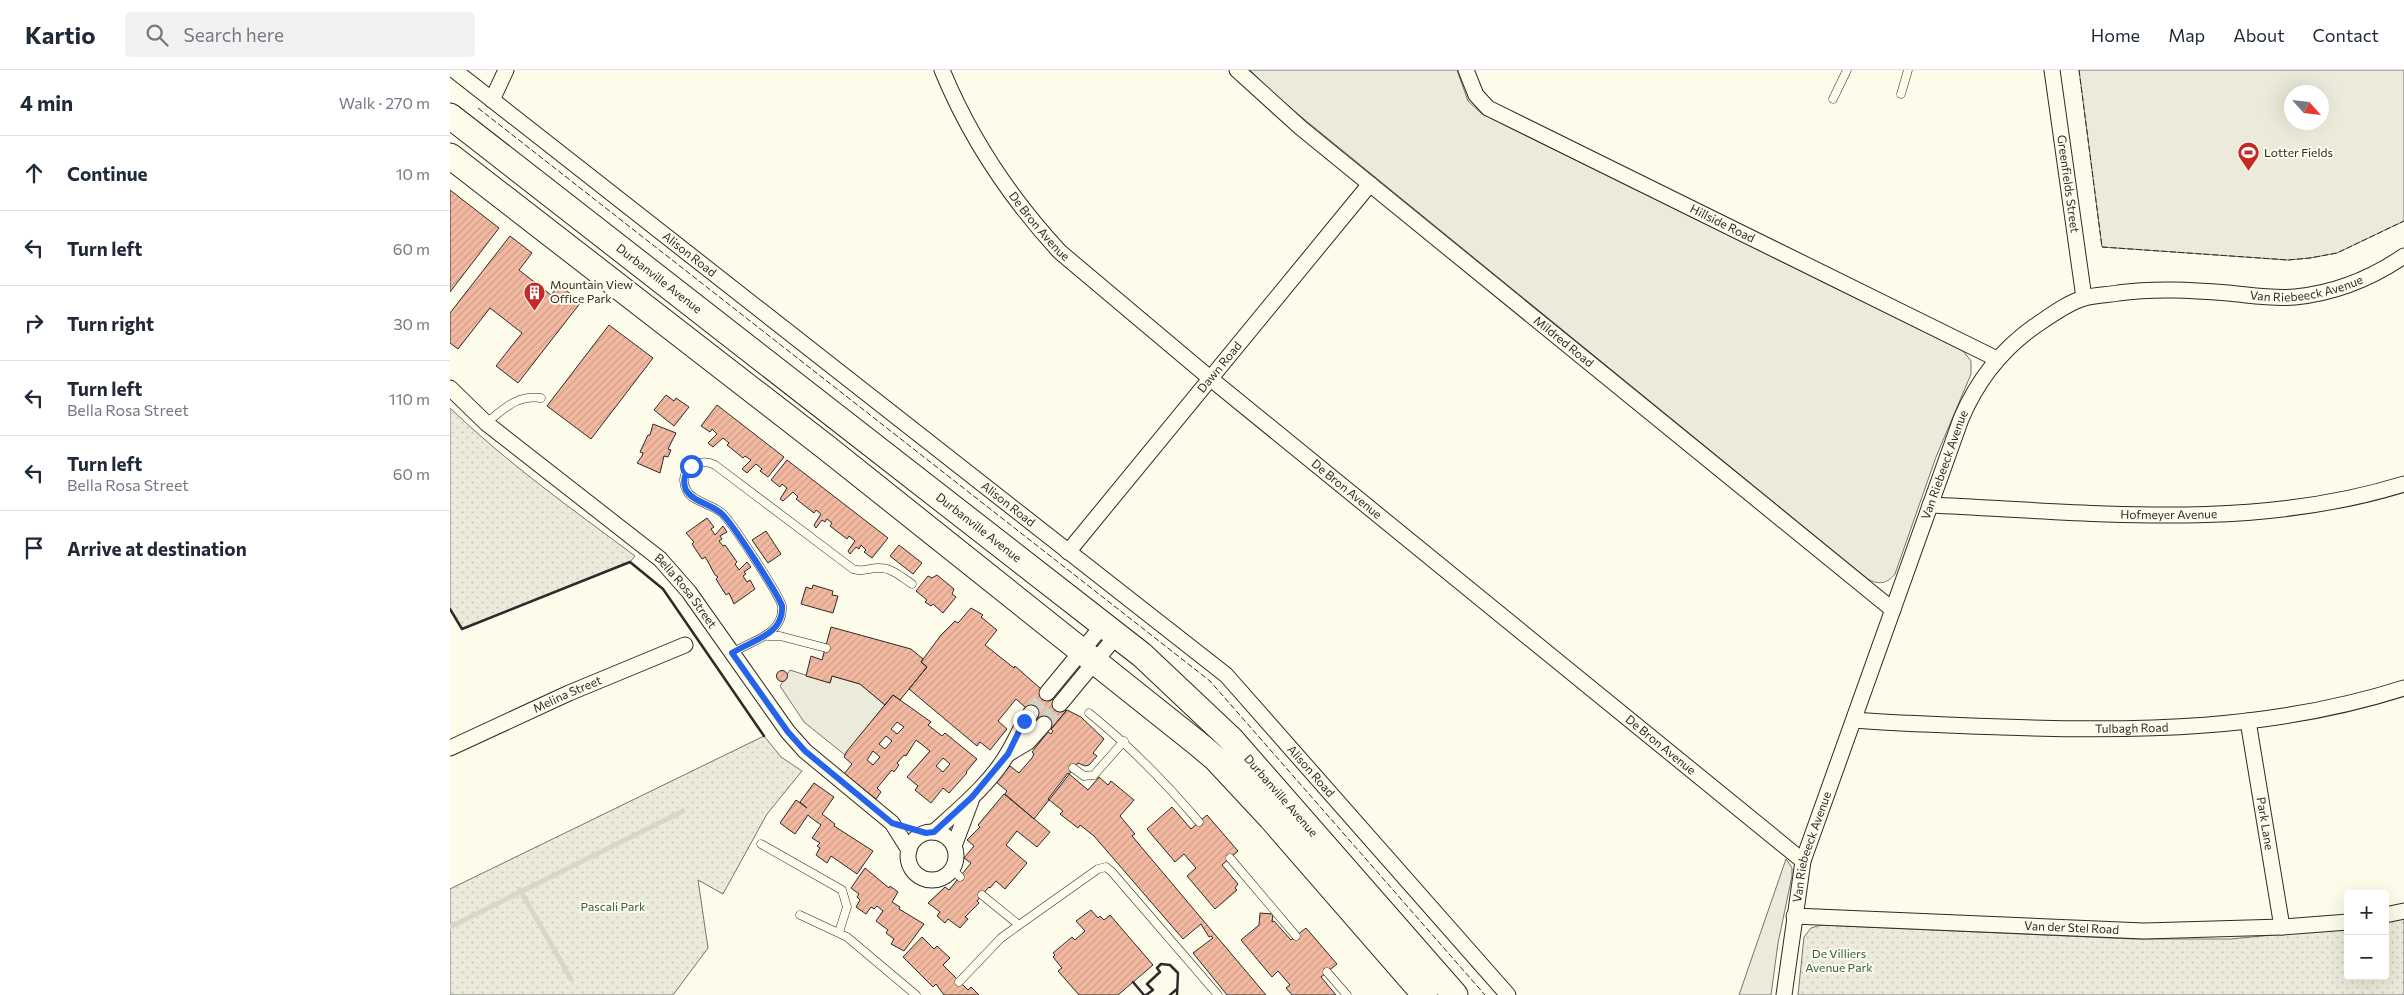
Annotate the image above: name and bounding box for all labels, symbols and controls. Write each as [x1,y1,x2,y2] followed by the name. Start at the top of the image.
[125,12,475,57] search box
[25,20,95,49] text: Kartio
[143,21,171,49] icon: search
[183,23,284,46] text: Search here
[2091,24,2140,46] text: Home
[2168,24,2205,46] text: Map
[2233,24,2285,46] text: About
[2313,24,2379,46] text: Contact
[2284,85,2329,130] north arrow
[20,90,73,115] text: 4 min
[339,93,430,112] text: Walk · 270 m
[2055,134,2083,234] street label: Greenfields Street
[2236,141,2260,172] sports icon: Lotter Fields
[2264,145,2333,159] place label: Lotter Fields
[20,159,48,187] icon: ahead
[67,162,147,185] text: Continue
[396,164,430,183] text: 10 m
[1007,189,1073,263] street label: De Bron Avenue
[1688,201,1758,245] street label: Hillside Road
[660,228,720,279] street label: Alison Road
[20,234,48,262] icon: left
[67,237,142,260] text: Turn left
[393,239,430,258] text: 60 m
[614,240,705,316] street label: Durbanville Avenue
[2249,272,2365,304] street label: Van Riebeeck Avenue
[550,277,633,305] place label: Mountain View Office Park
[522,280,546,311] building icon: Mountain View Office Park
[20,309,48,337] icon: right
[67,312,154,335] text: Turn right
[1532,313,1597,369] street label: Mildred Road
[393,314,430,333] text: 30 m
[1194,338,1244,395] street label: Dawn Road
[67,377,142,400] text: Turn left
[20,384,48,412] icon: left
[389,389,430,408] text: 110 m
[67,400,189,419] text: Bella Rosa Street
[1918,408,1970,521] street label: Van Riebeeck Avenue
[67,452,142,475] text: Turn left
[680,455,703,478] route start
[1309,456,1385,521] street label: De Bron Avenue
[20,459,48,487] icon: left
[393,464,430,483] text: 60 m
[67,475,189,494] text: Bella Rosa Street
[979,478,1038,529] street label: Alison Road
[934,489,1025,565] street label: Durbanville Avenue
[2120,506,2218,521] street label: Hofmeyer Avenue
[20,534,48,562] icon: arrive
[67,537,247,560] text: Arrive at destination
[653,550,720,630] street label: Bella Rosa Street
[530,672,603,715] street label: Melina Street
[1013,710,1036,733] route end
[1623,712,1699,777] street label: De Bron Avenue
[2095,719,2169,735] street label: Tulbagh Road
[1285,742,1338,799] street label: Alison Road
[1242,751,1321,839] street label: Durbanville Avenue
[1789,789,1833,903] street label: Van Riebeeck Avenue
[2255,796,2277,851] street label: Park Lane
[2344,890,2389,980] map controls
[2344,890,2389,935] button: +
[580,899,646,913] park label: Pascali Park
[2024,918,2120,936] street label: Van der Stel Road
[2344,935,2389,980] button: −
[1805,946,1873,974] park label: De Villiers Avenue Park

